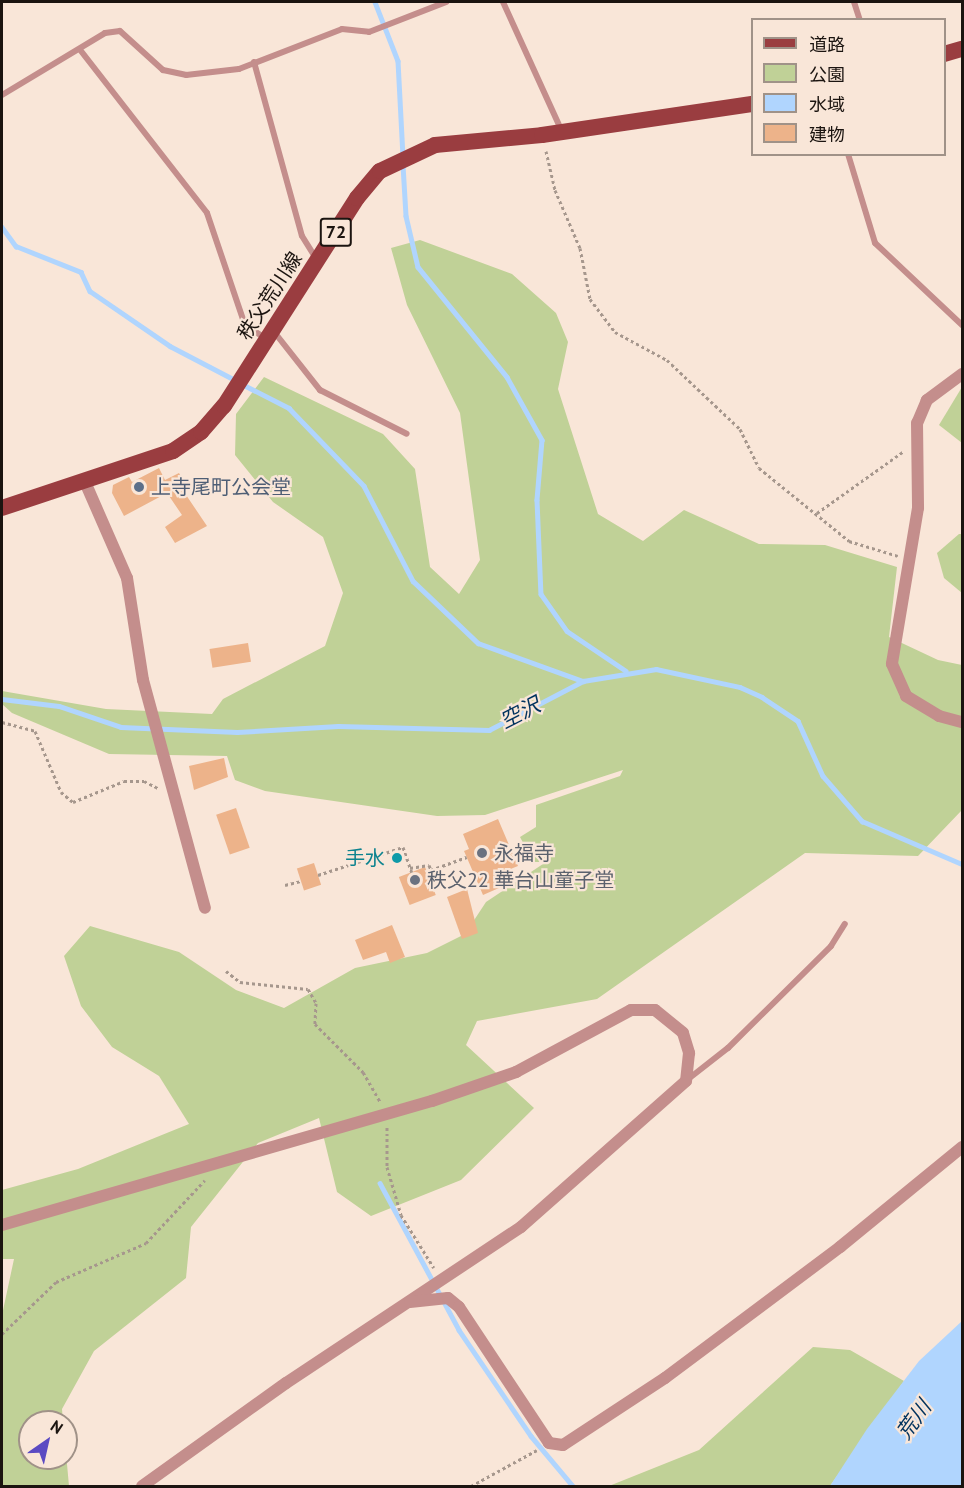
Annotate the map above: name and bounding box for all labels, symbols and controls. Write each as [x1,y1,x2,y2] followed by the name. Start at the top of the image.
[751,18,946,156] legend
[809,33,845,56] text: 道路
[809,63,845,86] text: 公園
[809,93,845,116] text: 水域
[809,123,845,146] text: 建物
[320,217,352,247] road number: 72
[233,248,307,344] street label: 秩父荒川線
[151,475,291,499] place label: 上寺尾町公会堂
[132,480,146,494] marker: 上寺尾町公会堂
[496,692,544,734] water label: 空沢
[494,841,554,865] place label: 永福寺
[345,846,385,870] place label: 手水
[475,846,489,860] marker: 永福寺
[390,851,404,865] marker: 手水
[427,868,614,892] place label: 秩父22 華台山童子堂
[408,873,422,887] marker: 秩父22 華台山童子堂
[891,1396,937,1444] water label: 荒川
[18,1410,78,1470] north arrow
[47,1416,67,1438] text: N

